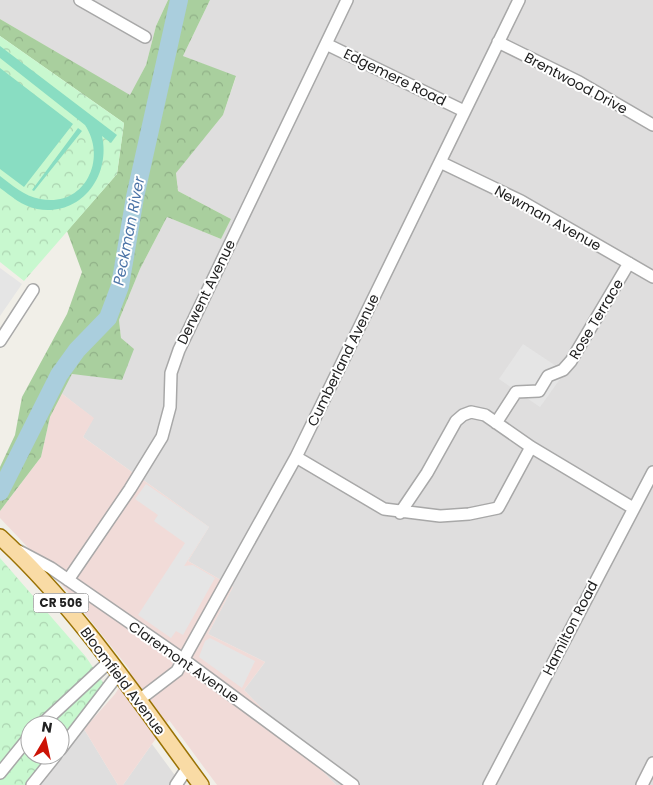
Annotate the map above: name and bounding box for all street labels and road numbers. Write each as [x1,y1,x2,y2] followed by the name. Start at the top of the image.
[340,43,450,111] street label: Edgemere Road
[521,47,631,119] street label: Brentwood Drive
[491,180,605,256] street label: Newman Avenue
[172,236,240,348] street label: Derwent Avenue
[564,275,628,363] street label: Rose Terrace
[302,290,384,430] street label: Cumberland Avenue
[538,577,602,679] street label: Hamilton Road
[34,594,88,612] road number: CR 506
[124,616,244,708] street label: Claremont Avenue
[76,623,170,739] street label: Bloomfield Avenue

